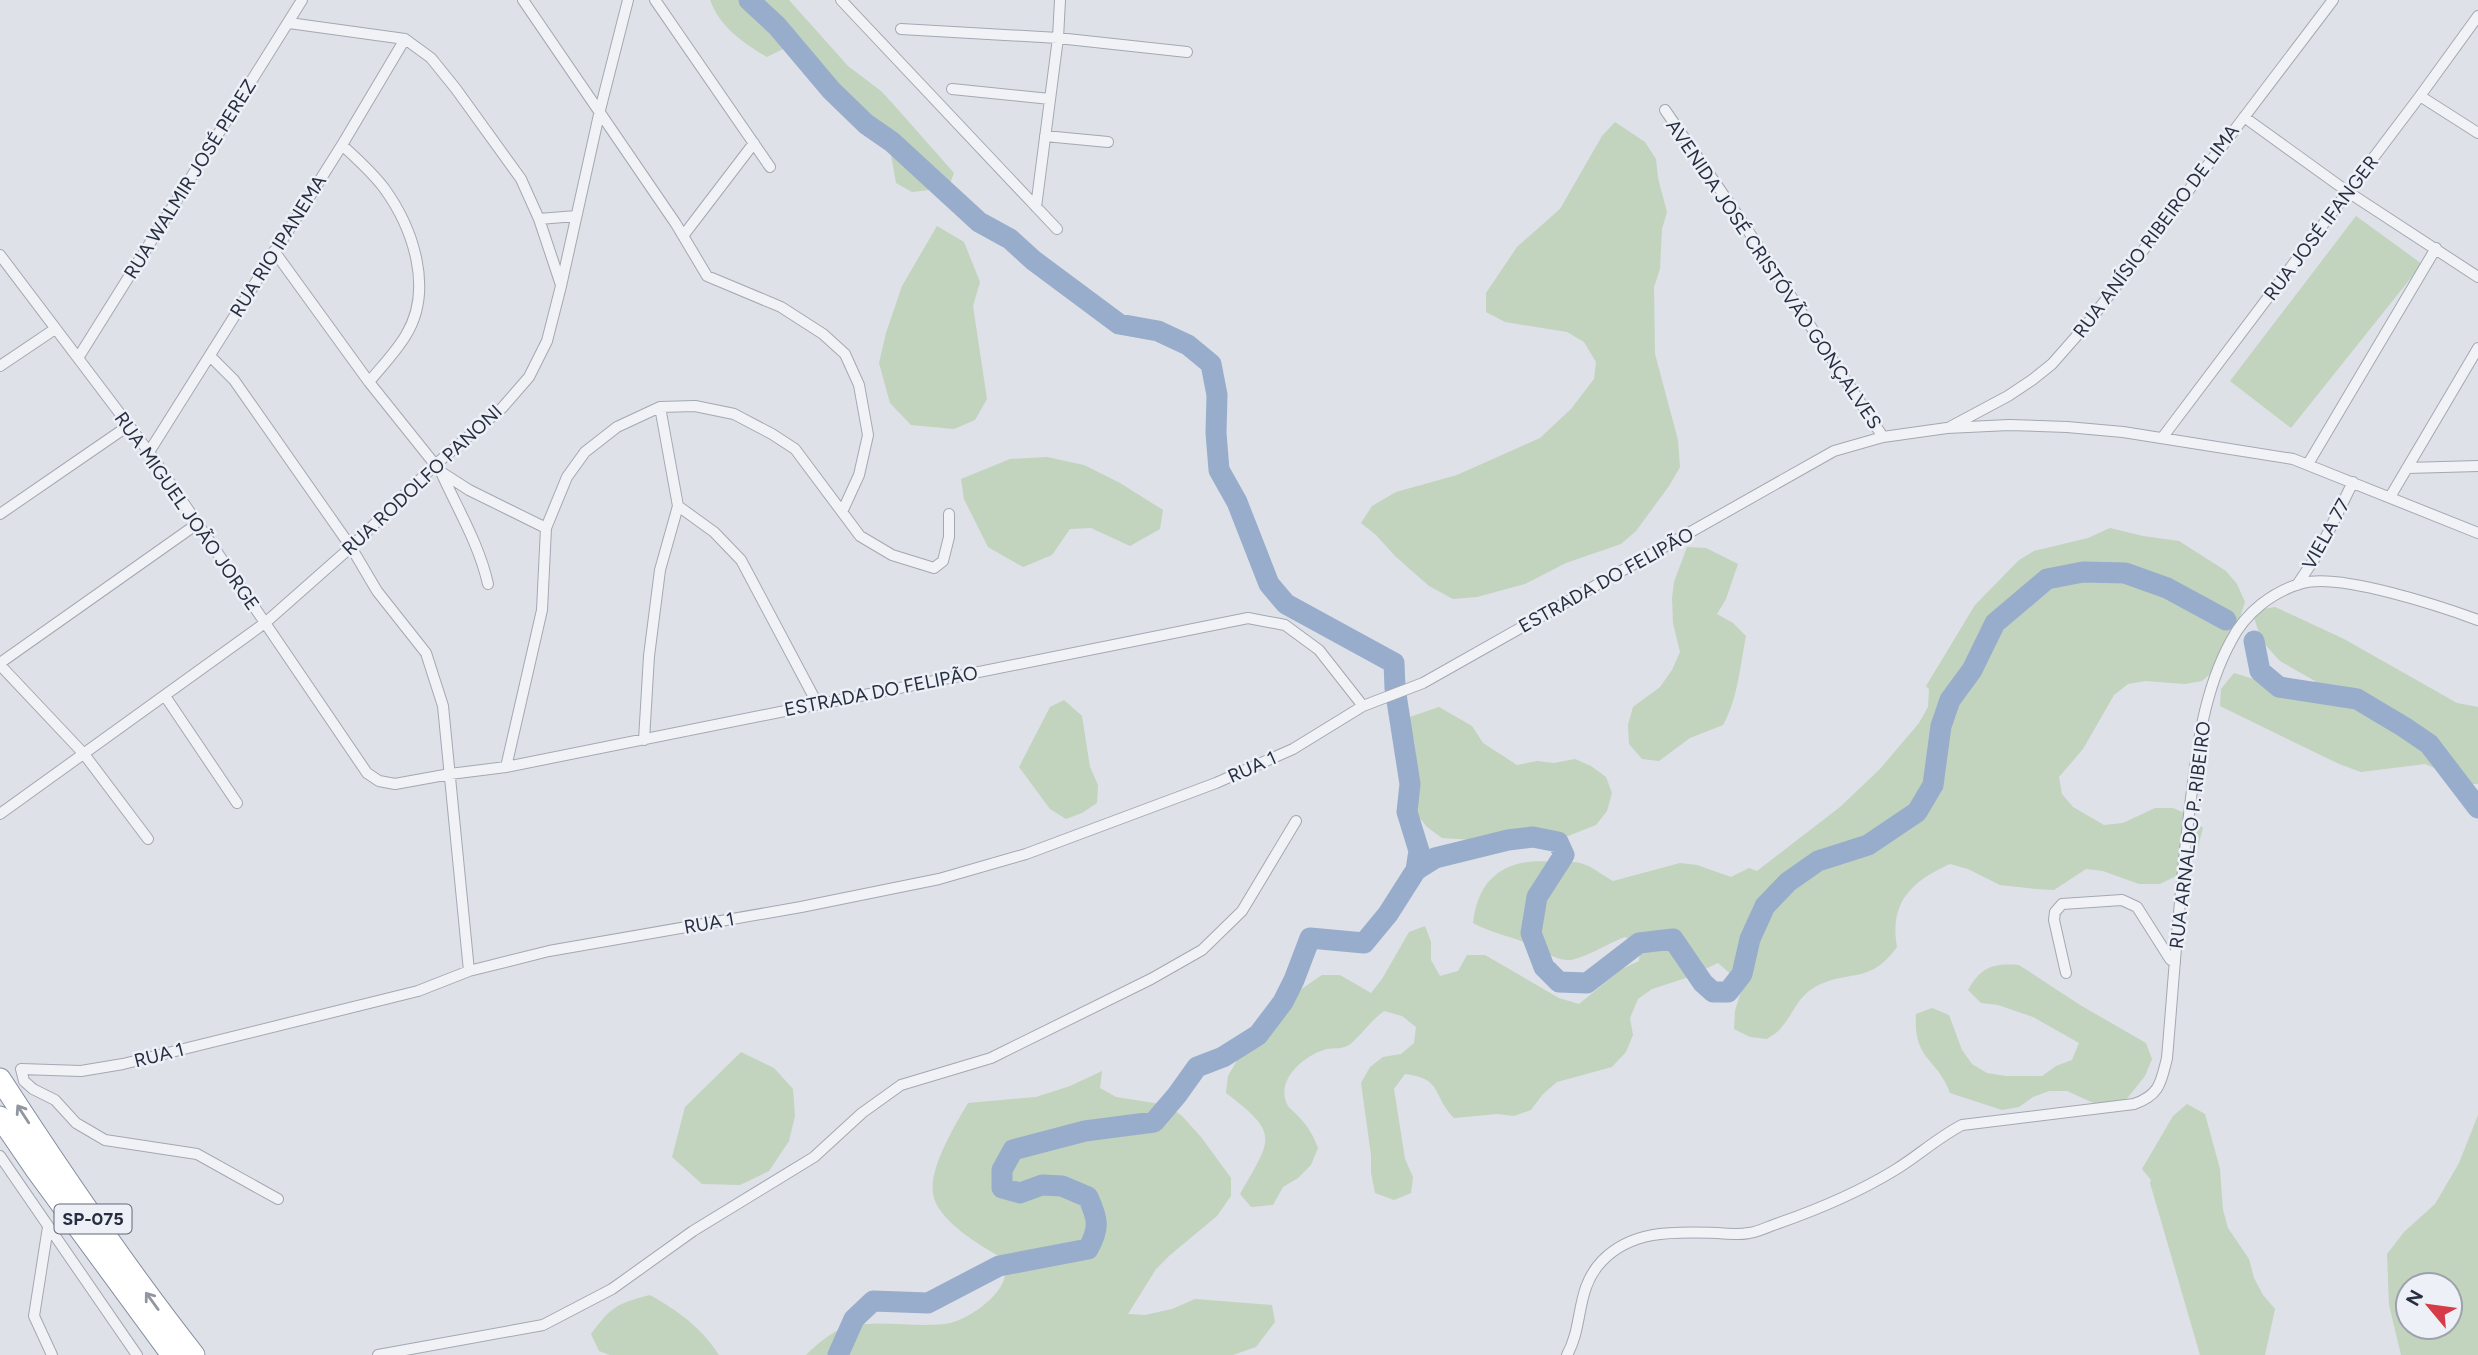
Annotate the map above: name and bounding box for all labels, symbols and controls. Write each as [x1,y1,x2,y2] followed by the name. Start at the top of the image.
[119,75,261,283] street label: RUA WALMIR JOSÉ PEREZ
[1661,115,1887,433] street label: AVENIDA JOSÉ CRISTÓVÃO GONÇALVES
[2068,120,2244,342] street label: RUA ANÍSIO RIBEIRO DE LIMA
[2259,151,2383,305] street label: RUA JOSÉ IFANGER
[225,171,331,321] street label: RUA RIO IPANEMA
[337,400,507,560] street label: RUA RODOLFO PANONI
[110,407,264,615] street label: RUA MIGUEL JOÃO JORGE
[2297,495,2355,573] street label: VIELA 77
[1514,522,1698,638] street label: ESTRADA DO FELIPÃO
[782,661,980,721] street label: ESTRADA DO FELIPÃO
[2165,720,2215,950] street label: RUA ARNALDO P. RIBEIRO
[1224,746,1280,788] street label: RUA 1
[682,907,736,939] street label: RUA 1
[132,1038,186,1072] street label: RUA 1
[15,1105,30,1124] one-way arrow
[55,1204,132,1234] road number: SP-075
[2394,1271,2464,1341] north arrow
[2401,1286,2428,1310] text: N
[145,1292,160,1311] one-way arrow

